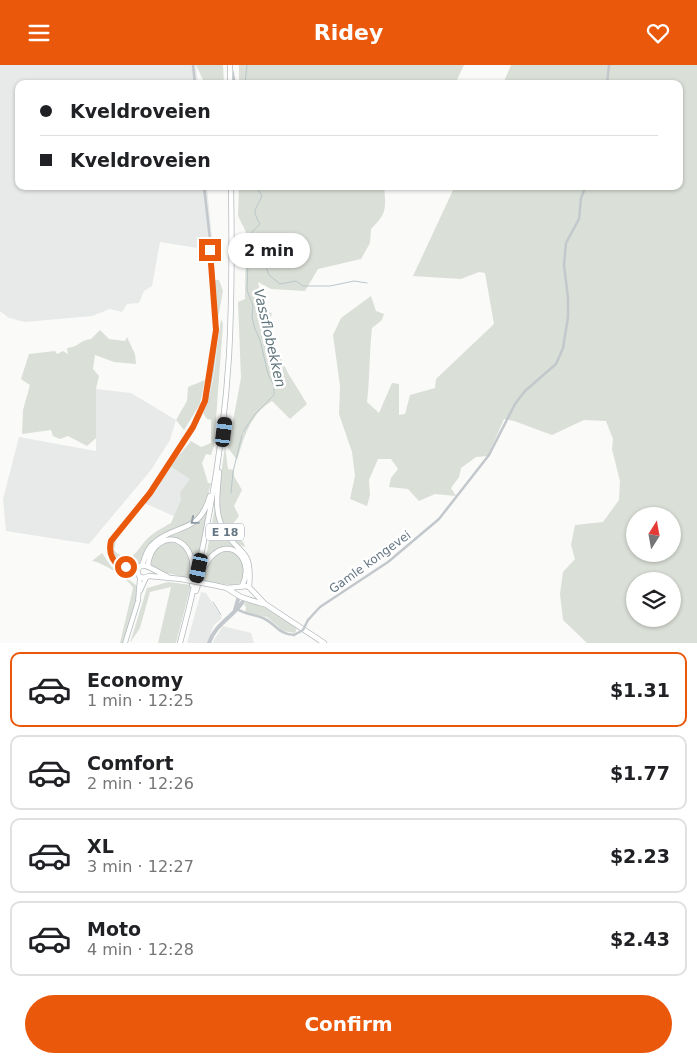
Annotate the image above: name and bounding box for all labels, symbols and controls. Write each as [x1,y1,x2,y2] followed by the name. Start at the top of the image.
[25,19,53,47] icon: menu
[644,19,672,47] icon: heart
[314,20,383,45] text: Ridey
[70,100,211,122] text: Kveldroveien
[70,149,211,171] text: Kveldroveien
[228,233,310,267] callout: 2 min
[199,239,221,261] route end
[244,241,294,260] text: 2 min
[251,287,289,389] water label: Vassflobekken
[214,416,233,448] car
[626,507,681,563] north arrow
[626,507,681,627] map controls
[191,515,200,524] one-way arrow
[206,523,244,541] road number: E 18
[327,528,413,596] street label: Gamle kongevei
[188,552,209,584] car
[115,556,137,578] route start
[626,572,681,627] button: layers
[27,667,72,712] icon: car
[87,669,183,691] text: Economy
[610,679,670,701] text: $1.31
[87,691,194,710] text: 1 min · 12:25
[27,750,72,795] icon: car
[87,752,174,774] text: Comfort
[610,762,670,784] text: $1.77
[87,774,194,793] text: 2 min · 12:26
[27,833,72,878] icon: car
[87,835,114,857] text: XL
[610,845,670,867] text: $2.23
[87,857,194,876] text: 3 min · 12:27
[27,916,72,961] icon: car
[87,918,141,940] text: Moto
[610,928,670,950] text: $2.43
[87,940,194,959] text: 4 min · 12:28
[25,995,672,1053] button: Confirm

